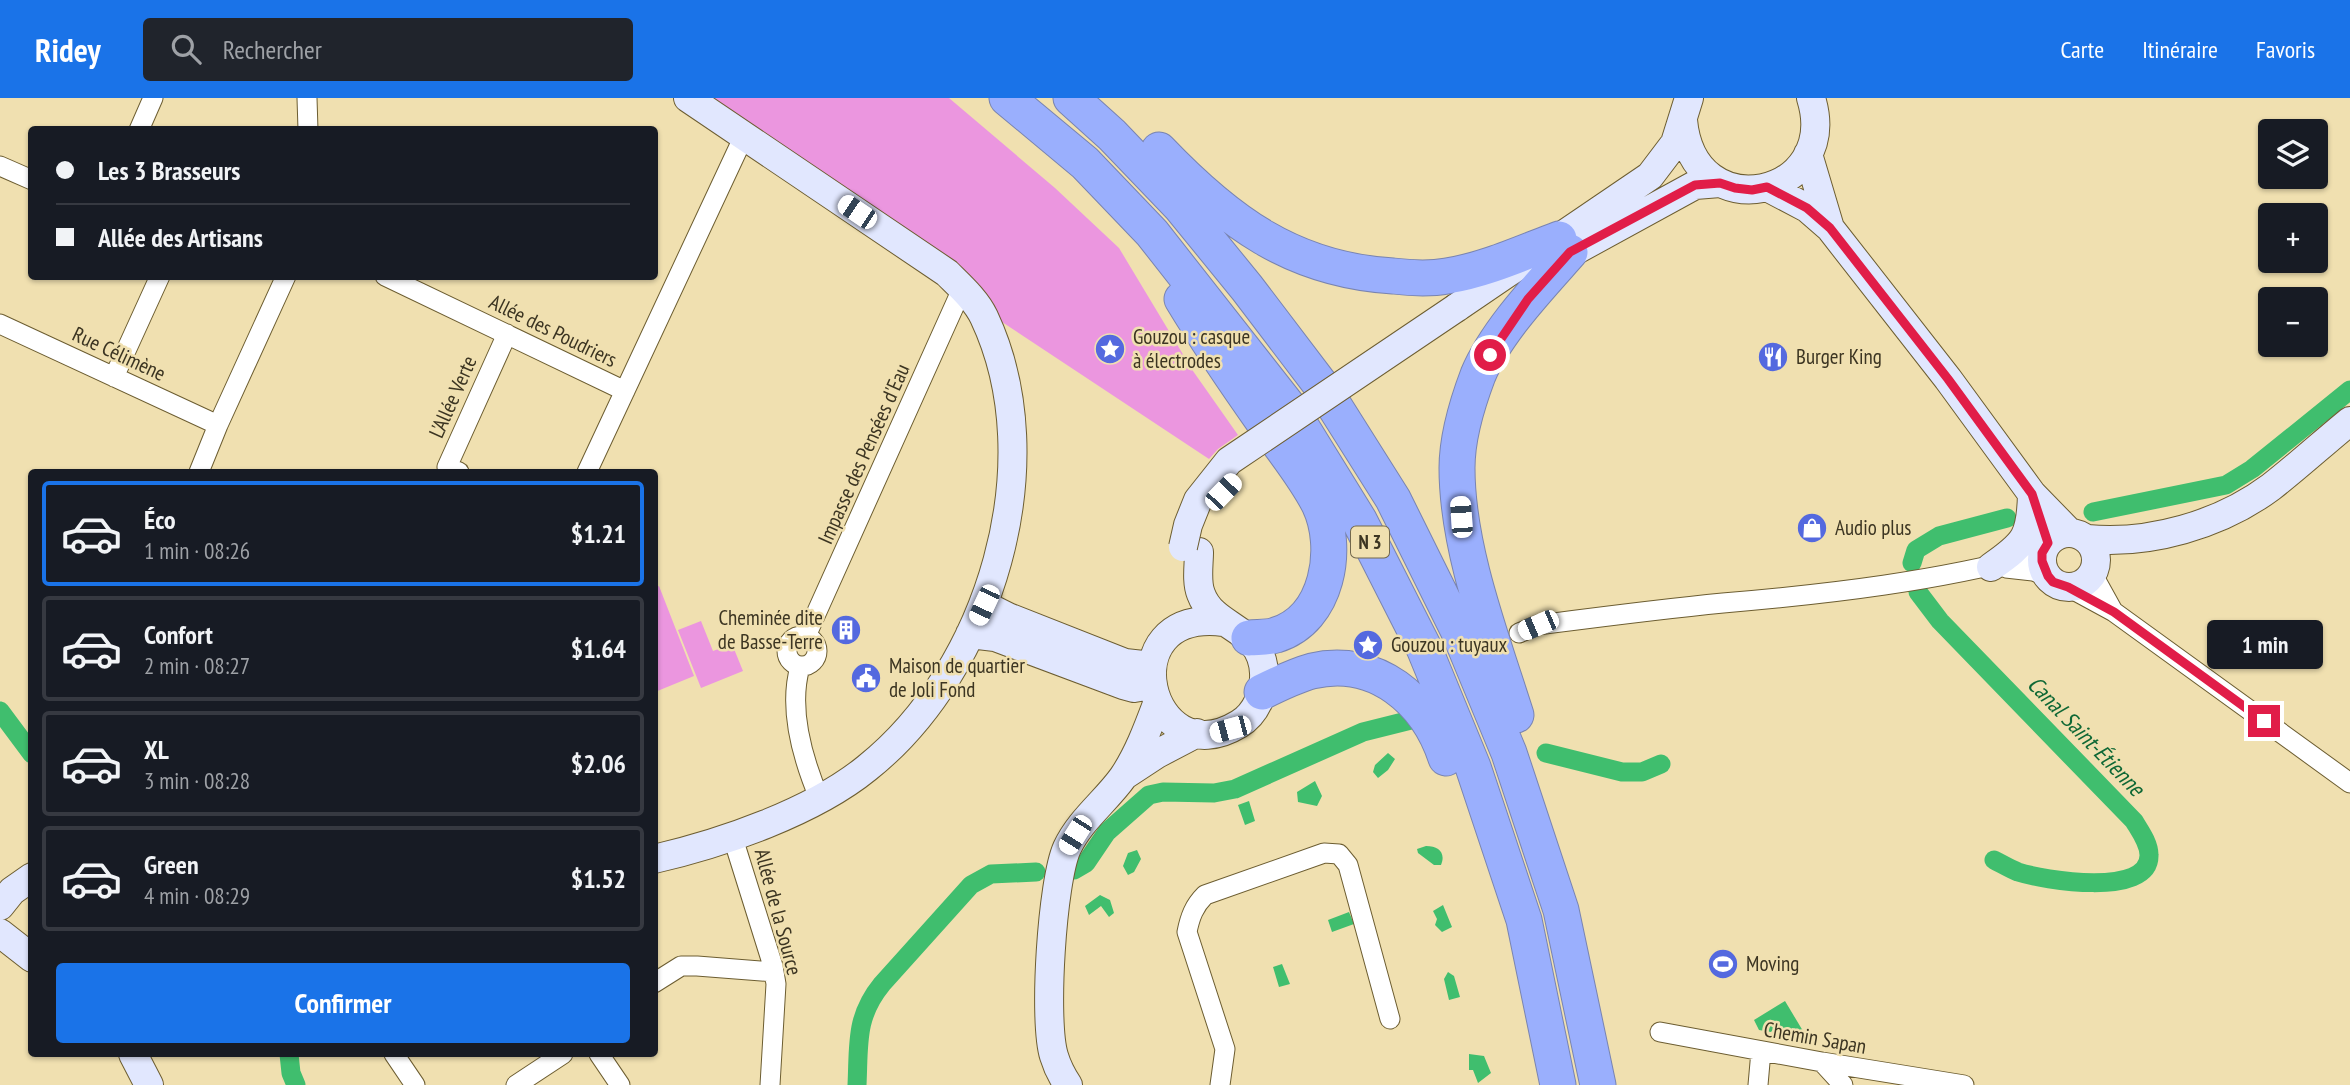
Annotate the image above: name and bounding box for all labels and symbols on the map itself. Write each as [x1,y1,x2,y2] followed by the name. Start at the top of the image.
[834,192,881,232] car
[485,288,621,373] street label: Allée des Poudriers
[68,320,170,387] street label: Rue Célimène
[1133,323,1250,374] place label: Gouzou : casque à électrodes
[1093,332,1127,366] place icon: Gouzou : casque à électrodes
[1474,339,1506,371] route start
[1756,340,1790,374] restaurant icon: Burger King
[1796,343,1882,370] place label: Burger King
[423,352,483,442] street label: L'Allée Verte
[812,359,915,548] street label: Impasse des Pensées d'Eau
[1201,470,1246,514] car
[1450,495,1473,539] car
[1795,511,1829,545] shop icon: Audio plus
[1835,514,1911,541] place label: Audio plus
[1351,526,1389,558] road number: N 3
[966,582,1003,628] car
[718,604,823,655] place label: Cheminée dite de Basse-Terre
[1515,607,1562,643] car
[829,613,863,647] building icon: Cheminée dite de Basse-Terre
[2206,620,2322,668] callout: 1 min
[1351,628,1385,662] place icon: Gouzou : tuyaux
[1391,631,1508,658] place label: Gouzou : tuyaux
[889,652,1025,703] place label: Maison de quartier de Joli Fond
[849,661,883,695] public building icon: Maison de quartier de Joli Fond
[2022,669,2152,803] water label: Canal Saint-Étienne
[2248,705,2280,737] route end
[1207,713,1254,745] car
[1055,812,1096,858] car
[749,846,808,978] street label: Allée de la Source
[1706,947,1740,981] sports icon: Moving
[1746,950,1799,977] place label: Moving
[1762,1015,1868,1060] street label: Chemin Sapan

